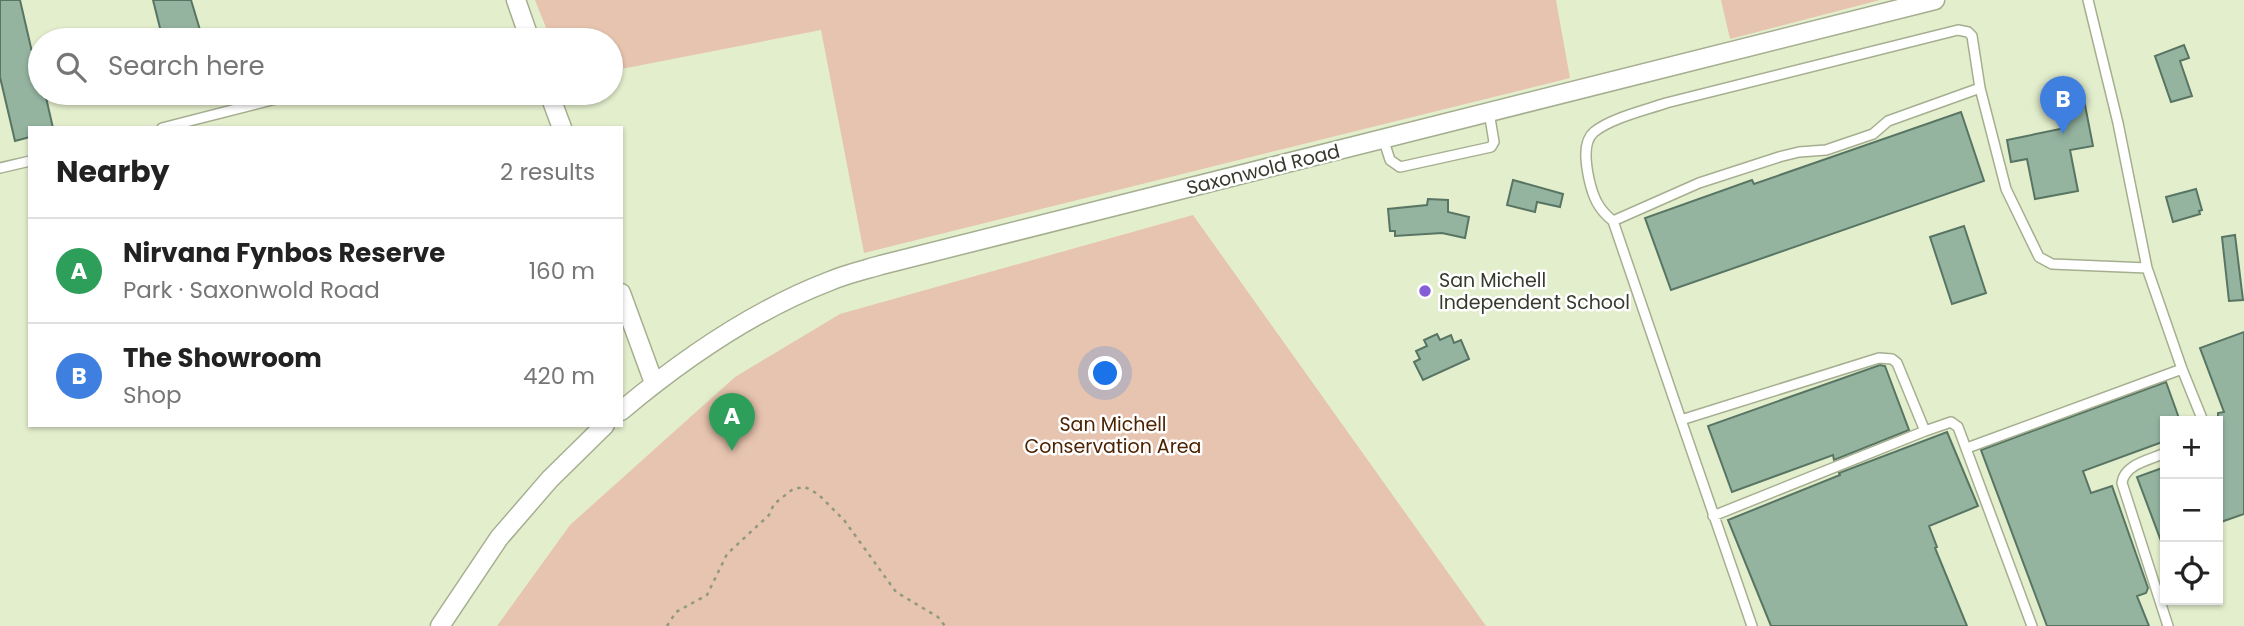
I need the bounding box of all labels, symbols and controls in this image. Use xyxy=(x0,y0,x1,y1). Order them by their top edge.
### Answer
search box xyxy=(28,28,623,105)
icon: search xyxy=(52,48,90,86)
text: Search here xyxy=(108,48,265,84)
pin: B xyxy=(2040,76,2086,134)
street label: Saxonwold Road xyxy=(1184,137,1343,202)
text: Nearby xyxy=(56,150,170,193)
text: 2 results xyxy=(500,156,595,188)
text: Nirvana Fynbos Reserve xyxy=(123,235,445,271)
text: A xyxy=(71,255,87,287)
text: 160 m xyxy=(529,255,595,287)
place label: San Michell Independent School xyxy=(1439,267,1630,316)
text: Park · Saxonwold Road xyxy=(123,274,380,306)
marker: San Michell Independent School xyxy=(1417,283,1433,299)
text: The Showroom xyxy=(123,340,322,376)
your location xyxy=(1088,356,1122,390)
text: B xyxy=(71,360,87,392)
text: 420 m xyxy=(523,360,595,392)
text: Shop xyxy=(123,379,182,411)
pin: A xyxy=(709,393,755,451)
park label: San Michell Conservation Area xyxy=(1025,411,1201,460)
map controls xyxy=(2160,416,2223,605)
button: + xyxy=(2160,416,2223,479)
button: − xyxy=(2160,479,2223,542)
button: locate xyxy=(2160,542,2223,605)

